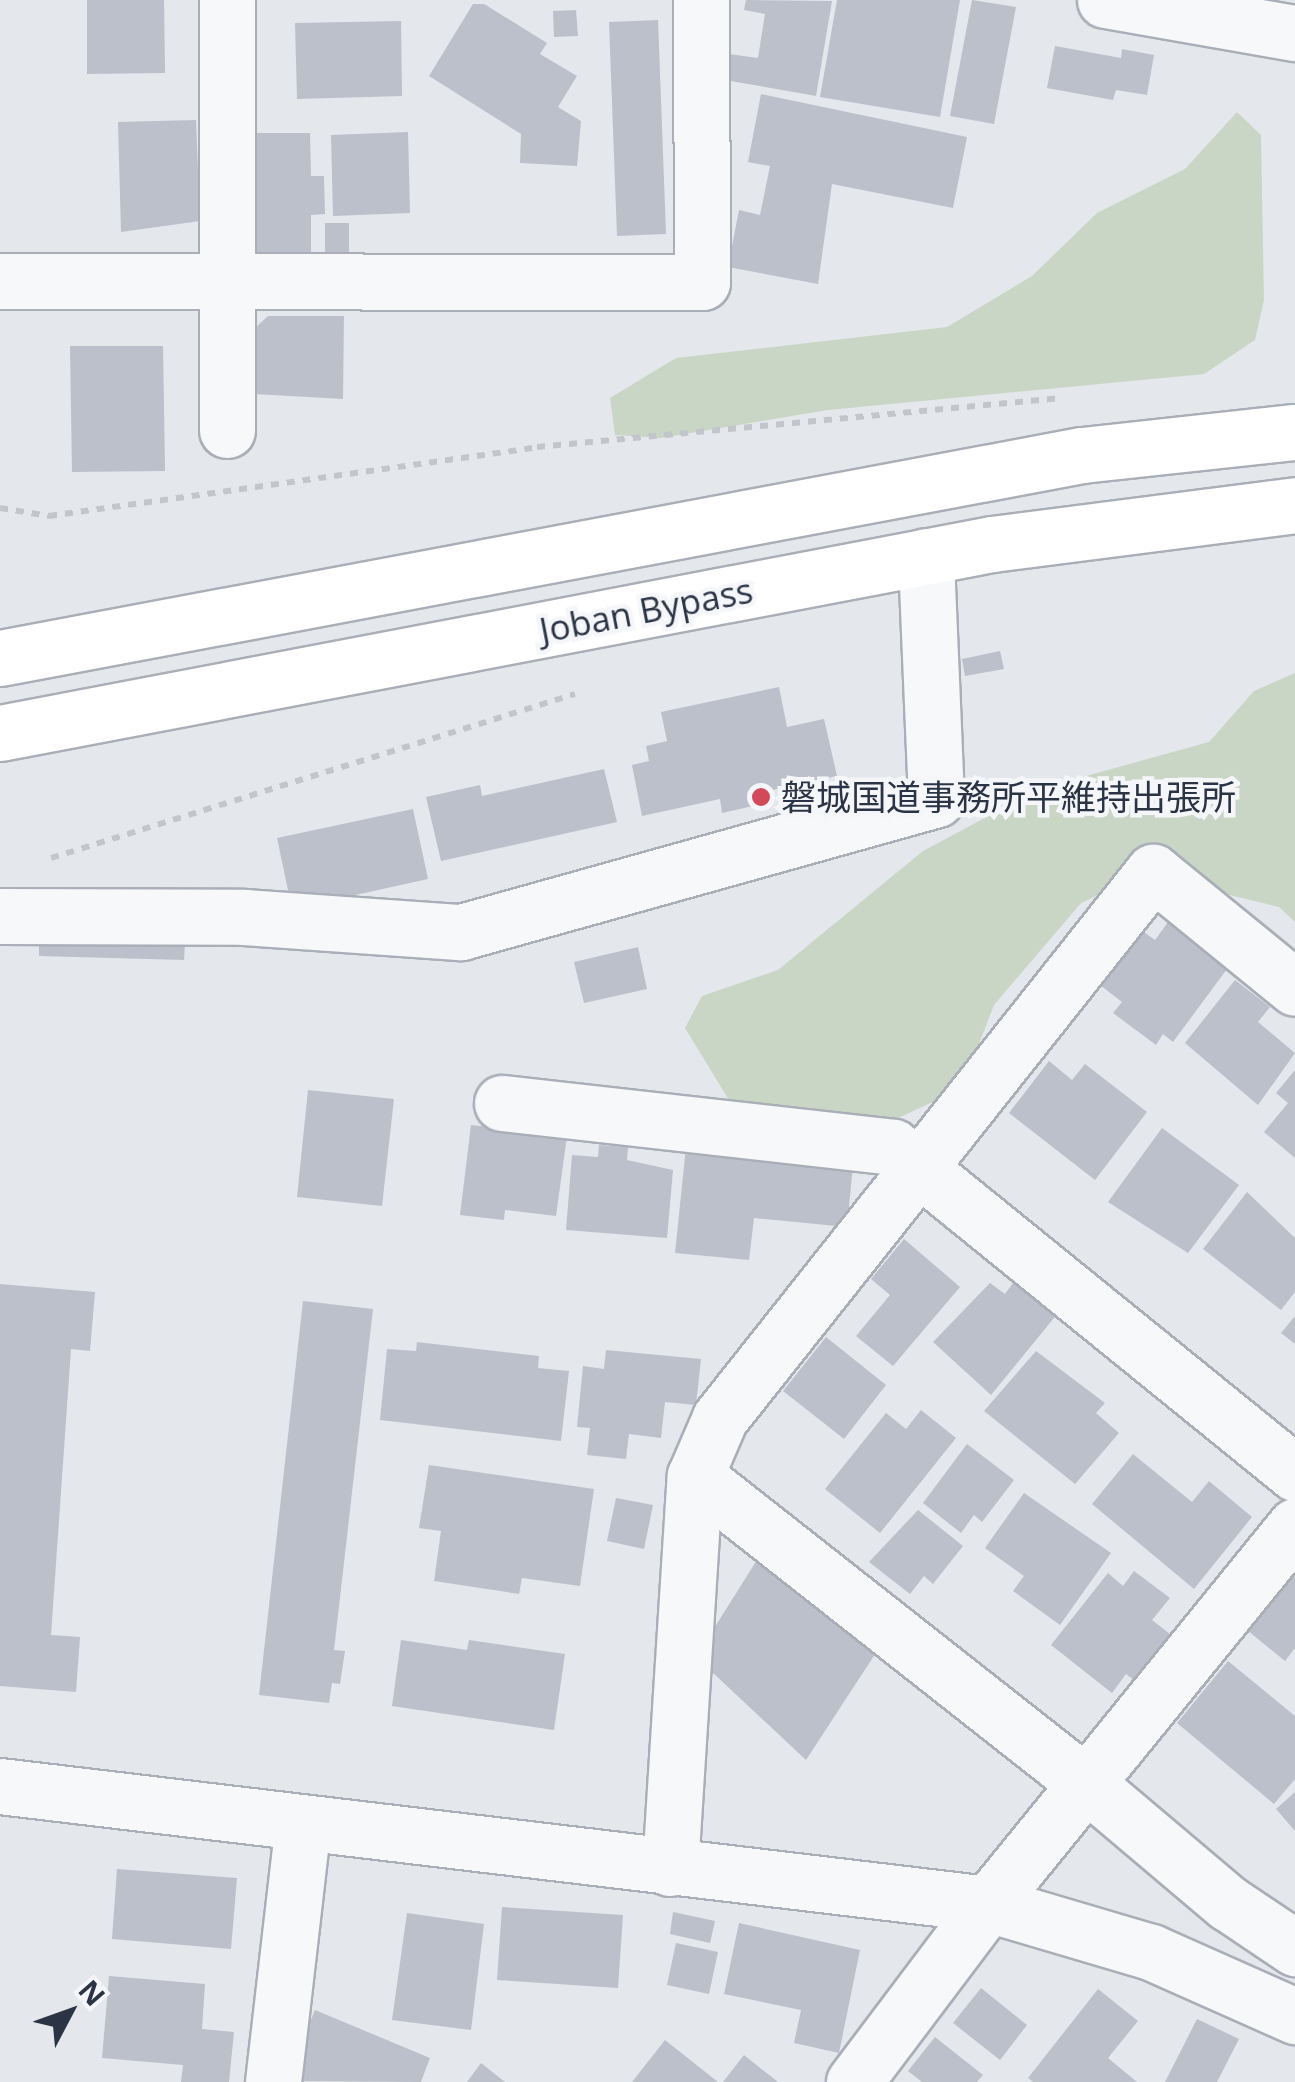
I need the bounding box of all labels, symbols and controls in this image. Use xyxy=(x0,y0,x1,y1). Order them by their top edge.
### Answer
street label: Joban Bypass xyxy=(536,569,756,651)
place label: 磐城国道事務所平維持出張所 xyxy=(781,776,1236,818)
marker: 磐城国道事務所平維持出張所 xyxy=(750,786,772,808)
north arrow xyxy=(20,1962,120,2062)
text: N xyxy=(71,1971,114,2013)

